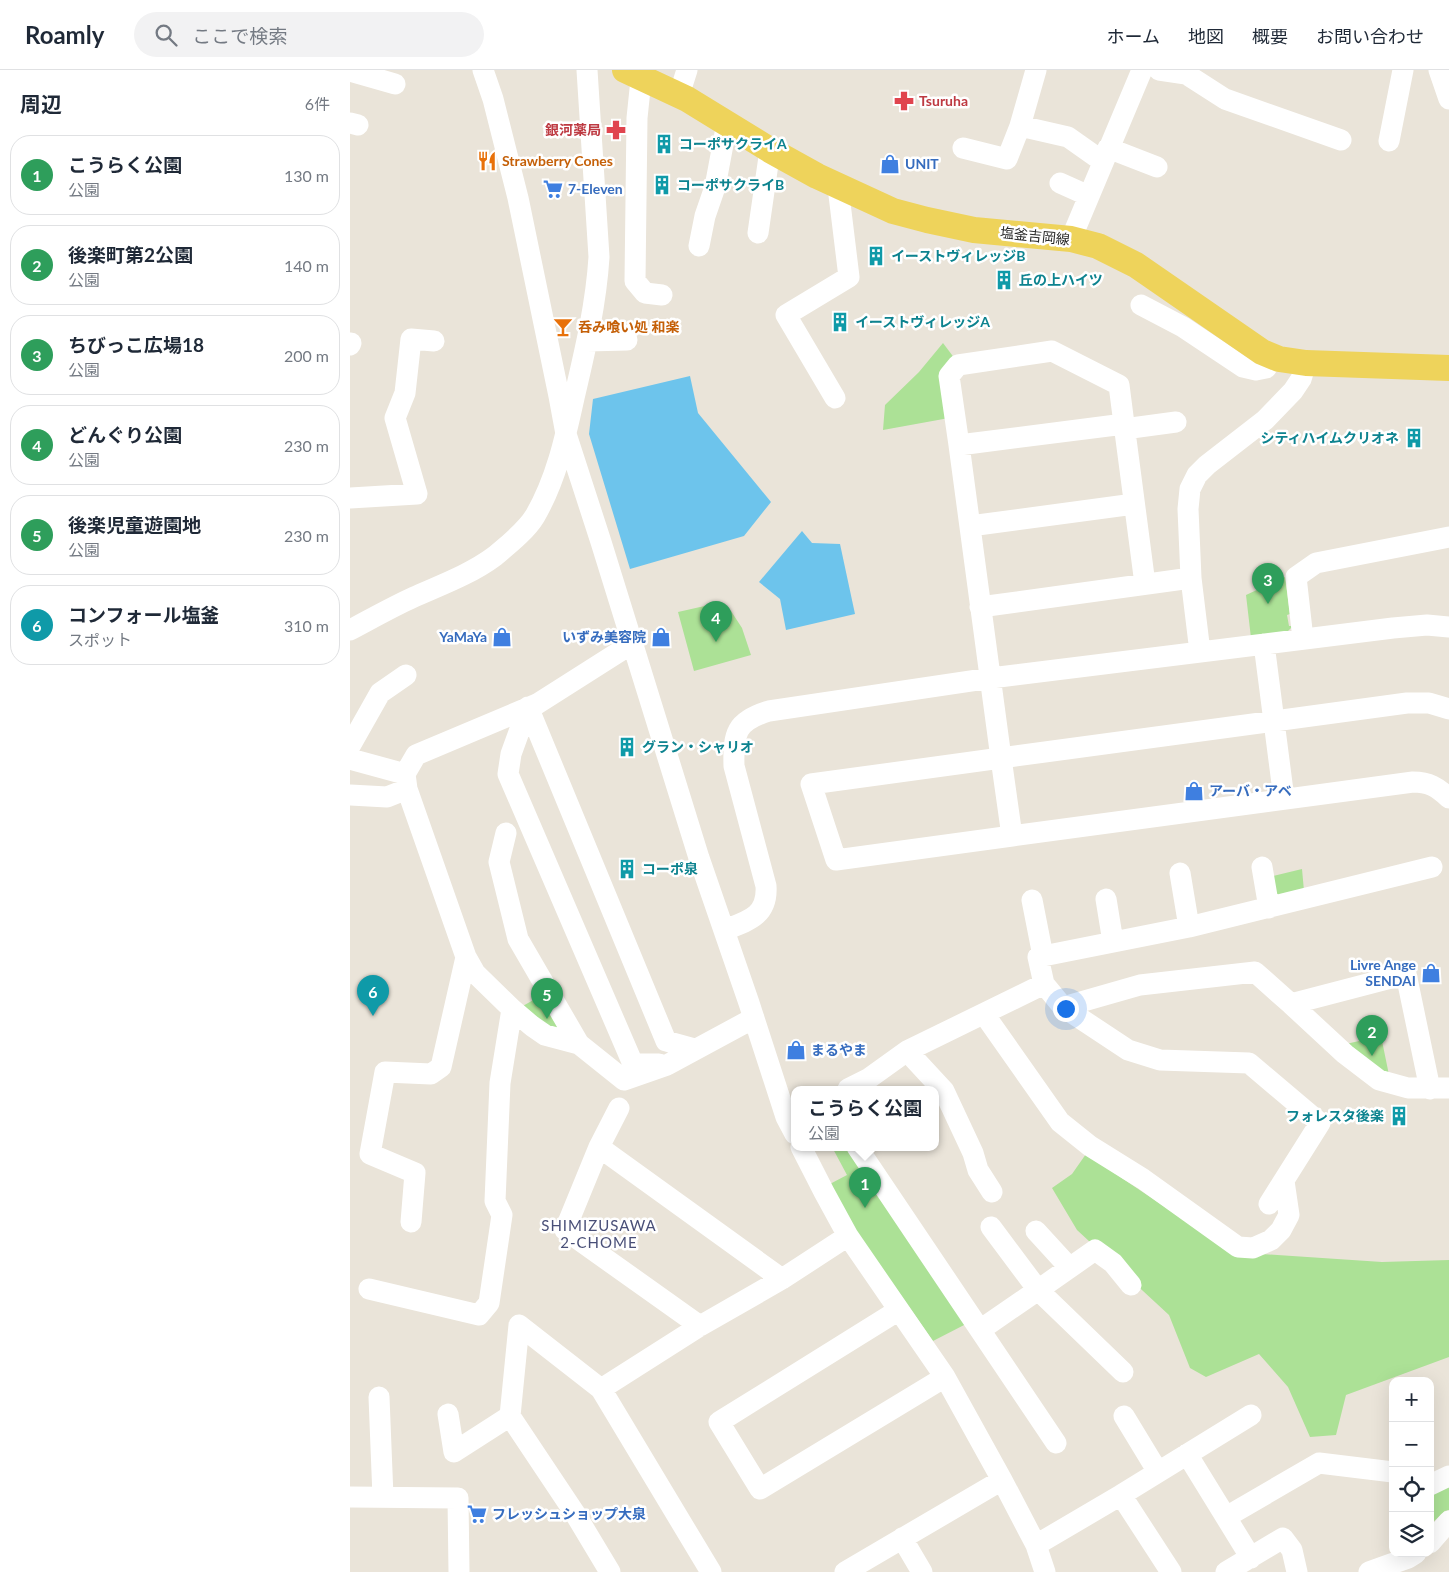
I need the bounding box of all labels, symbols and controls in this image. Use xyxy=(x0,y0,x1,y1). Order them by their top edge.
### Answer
search box xyxy=(134,12,484,57)
text: Roamly xyxy=(25,20,104,49)
icon: search xyxy=(152,21,180,49)
text: ここで検索 xyxy=(192,24,287,47)
text: ホーム xyxy=(1107,25,1160,47)
text: 地図 xyxy=(1188,25,1224,47)
text: 概要 xyxy=(1252,25,1288,47)
text: お問い合わせ xyxy=(1316,25,1424,47)
pharmacy icon: Tsuruha xyxy=(893,90,915,112)
text: 周辺 xyxy=(20,91,62,116)
place label: Tsuruha xyxy=(919,92,968,109)
text: 6件 xyxy=(305,94,330,113)
pharmacy icon: 銀河薬局 xyxy=(605,119,627,141)
place label: 銀河薬局 xyxy=(545,121,601,138)
building icon: コーポサクライA xyxy=(653,133,675,155)
place label: コーポサクライA xyxy=(679,135,787,152)
restaurant icon: Strawberry Cones xyxy=(476,150,498,172)
place label: Strawberry Cones xyxy=(502,152,613,169)
text: こうらく公園 xyxy=(68,153,182,176)
shop icon: UNIT xyxy=(879,153,901,175)
place label: UNIT xyxy=(905,155,939,172)
text: 1 xyxy=(32,166,42,185)
text: 130 m xyxy=(284,166,329,185)
building icon: コーポサクライB xyxy=(651,174,673,196)
place label: コーポサクライB xyxy=(677,176,784,193)
supermarket icon: 7-Eleven xyxy=(542,178,564,200)
text: 公園 xyxy=(68,180,100,199)
place label: 7-Eleven xyxy=(568,180,623,197)
street label: 塩釜吉岡線 xyxy=(999,223,1071,248)
text: 後楽町第2公園 xyxy=(68,243,193,266)
building icon: イーストヴィレッジB xyxy=(865,245,887,267)
place label: イーストヴィレッジB xyxy=(891,247,1026,264)
text: 2 xyxy=(32,256,42,275)
text: 140 m xyxy=(284,256,329,275)
building icon: 丘の上ハイツ xyxy=(993,269,1015,291)
text: 公園 xyxy=(68,270,100,289)
place label: 丘の上ハイツ xyxy=(1019,271,1103,288)
building icon: イーストヴィレッジA xyxy=(829,311,851,333)
place label: イーストヴィレッジA xyxy=(855,313,990,330)
bar icon: 呑み喰い処 和楽 xyxy=(552,316,574,338)
place label: 呑み喰い処 和楽 xyxy=(578,318,679,335)
text: ちびっこ広場18 xyxy=(68,333,204,356)
text: 3 xyxy=(32,346,42,365)
text: 200 m xyxy=(284,346,329,365)
text: 公園 xyxy=(68,360,100,379)
text: どんぐり公園 xyxy=(68,423,182,446)
building icon: シティハイムクリオネ xyxy=(1403,427,1425,449)
place label: シティハイムクリオネ xyxy=(1260,429,1399,446)
text: 4 xyxy=(32,436,42,455)
text: 230 m xyxy=(284,436,329,455)
text: 公園 xyxy=(68,450,100,469)
text: 後楽児童遊園地 xyxy=(68,513,201,536)
text: 5 xyxy=(32,526,42,545)
text: 230 m xyxy=(284,526,329,545)
text: 公園 xyxy=(68,540,100,559)
pin: 3 xyxy=(1252,563,1284,604)
pin: 4 xyxy=(700,601,732,642)
text: コンフォール塩釜 xyxy=(68,603,219,626)
text: 6 xyxy=(32,616,42,635)
text: 310 m xyxy=(284,616,329,635)
shop icon: YaMaYa xyxy=(491,626,513,648)
shop icon: いずみ美容院 xyxy=(650,626,672,648)
place label: YaMaYa xyxy=(438,628,487,645)
place label: いずみ美容院 xyxy=(562,628,646,645)
text: スポット xyxy=(68,630,132,649)
building icon: グラン・シャリオ xyxy=(616,736,638,758)
place label: グラン・シャリオ xyxy=(642,738,754,755)
shop icon: アーバ・アベ xyxy=(1183,780,1205,802)
place label: アーバ・アベ xyxy=(1209,782,1292,799)
building icon: コーポ泉 xyxy=(616,858,638,880)
place label: コーポ泉 xyxy=(642,860,698,877)
place label: Livre Ange SENDAI xyxy=(1350,956,1417,989)
shop icon: Livre Ange SENDAI xyxy=(1420,962,1442,984)
pin: 6 xyxy=(357,975,389,1016)
pin: 5 xyxy=(531,978,563,1019)
your location xyxy=(1053,996,1079,1022)
pin: 2 xyxy=(1356,1015,1388,1056)
shop icon: まるやま xyxy=(785,1039,807,1061)
place label: まるやま xyxy=(811,1041,867,1058)
popup xyxy=(791,1086,939,1151)
text: こうらく公園 xyxy=(808,1096,922,1119)
building icon: フォレスタ後楽 xyxy=(1388,1105,1410,1127)
place label: フォレスタ後楽 xyxy=(1286,1107,1384,1124)
text: 公園 xyxy=(808,1123,840,1142)
pin: 1 xyxy=(849,1167,881,1208)
district label: SHIMIZUSAWA 2-CHOME xyxy=(541,1216,657,1251)
map controls xyxy=(1389,1377,1434,1557)
button: + xyxy=(1389,1377,1434,1422)
button: − xyxy=(1389,1422,1434,1467)
button: locate xyxy=(1389,1467,1434,1512)
supermarket icon: フレッシュショップ大泉 xyxy=(466,1503,488,1525)
place label: フレッシュショップ大泉 xyxy=(492,1505,646,1522)
button: layers xyxy=(1389,1512,1434,1557)

